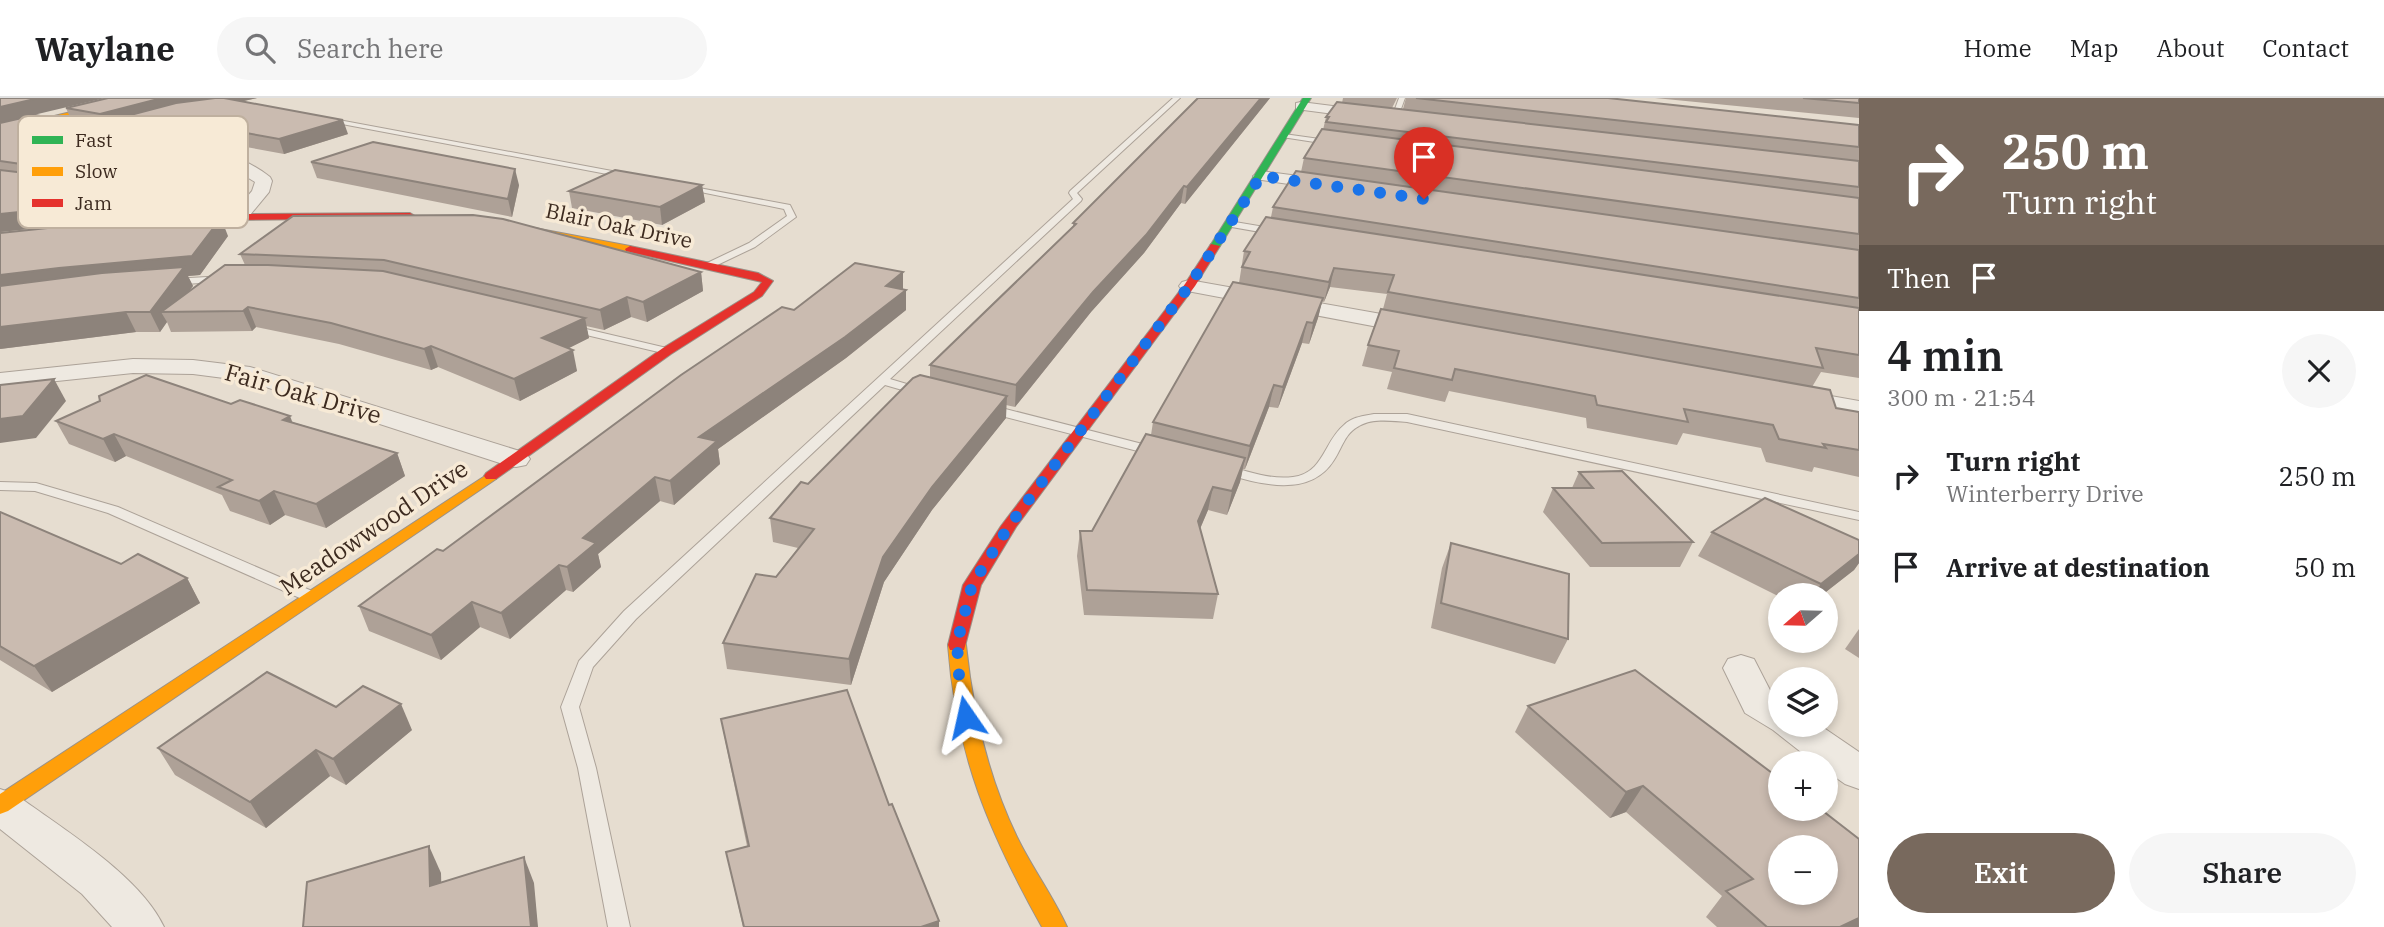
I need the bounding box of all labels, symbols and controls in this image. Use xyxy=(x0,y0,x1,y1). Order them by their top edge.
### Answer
search box xyxy=(217,17,707,80)
text: Waylane xyxy=(35,27,175,70)
icon: search xyxy=(241,29,279,67)
text: Search here xyxy=(297,31,443,65)
text: Home xyxy=(1964,32,2032,64)
text: Map xyxy=(2070,32,2118,64)
text: About xyxy=(2156,32,2224,64)
text: Contact xyxy=(2262,32,2349,64)
legend xyxy=(18,116,248,228)
text: 250 m xyxy=(2002,119,2149,182)
icon: right xyxy=(1887,126,1978,217)
pin xyxy=(1394,127,1454,199)
text: Fast xyxy=(75,128,113,152)
icon: arrive xyxy=(1405,138,1443,176)
text: Slow xyxy=(75,159,117,183)
text: Turn right xyxy=(2002,181,2157,223)
text: Jam xyxy=(75,191,112,215)
street label: Blair Oak Drive xyxy=(543,196,695,254)
icon: arrive xyxy=(1965,259,2003,297)
text: Then xyxy=(1887,261,1951,295)
text: 4 min xyxy=(1887,328,2004,383)
button: close xyxy=(2282,334,2356,408)
street label: Fair Oak Drive xyxy=(221,355,385,431)
text: 300 m · 21:54 xyxy=(1887,382,2036,412)
text: Turn right xyxy=(1946,444,2080,478)
street label: Meadowwood Drive xyxy=(273,452,474,602)
icon: right xyxy=(1887,457,1925,495)
text: 250 m xyxy=(2278,459,2356,493)
text: Winterberry Drive xyxy=(1946,478,2144,508)
icon: arrive xyxy=(1887,548,1925,586)
text: Arrive at destination xyxy=(1946,550,2210,584)
text: 50 m xyxy=(2294,550,2356,584)
north arrow xyxy=(1768,583,1838,653)
map controls xyxy=(1768,583,1838,905)
button: layers xyxy=(1768,667,1838,737)
position arrow xyxy=(929,680,1003,754)
button: + xyxy=(1768,751,1838,821)
button: Exit xyxy=(1887,833,2115,913)
button: Share xyxy=(2129,833,2356,913)
button: − xyxy=(1768,835,1838,905)

